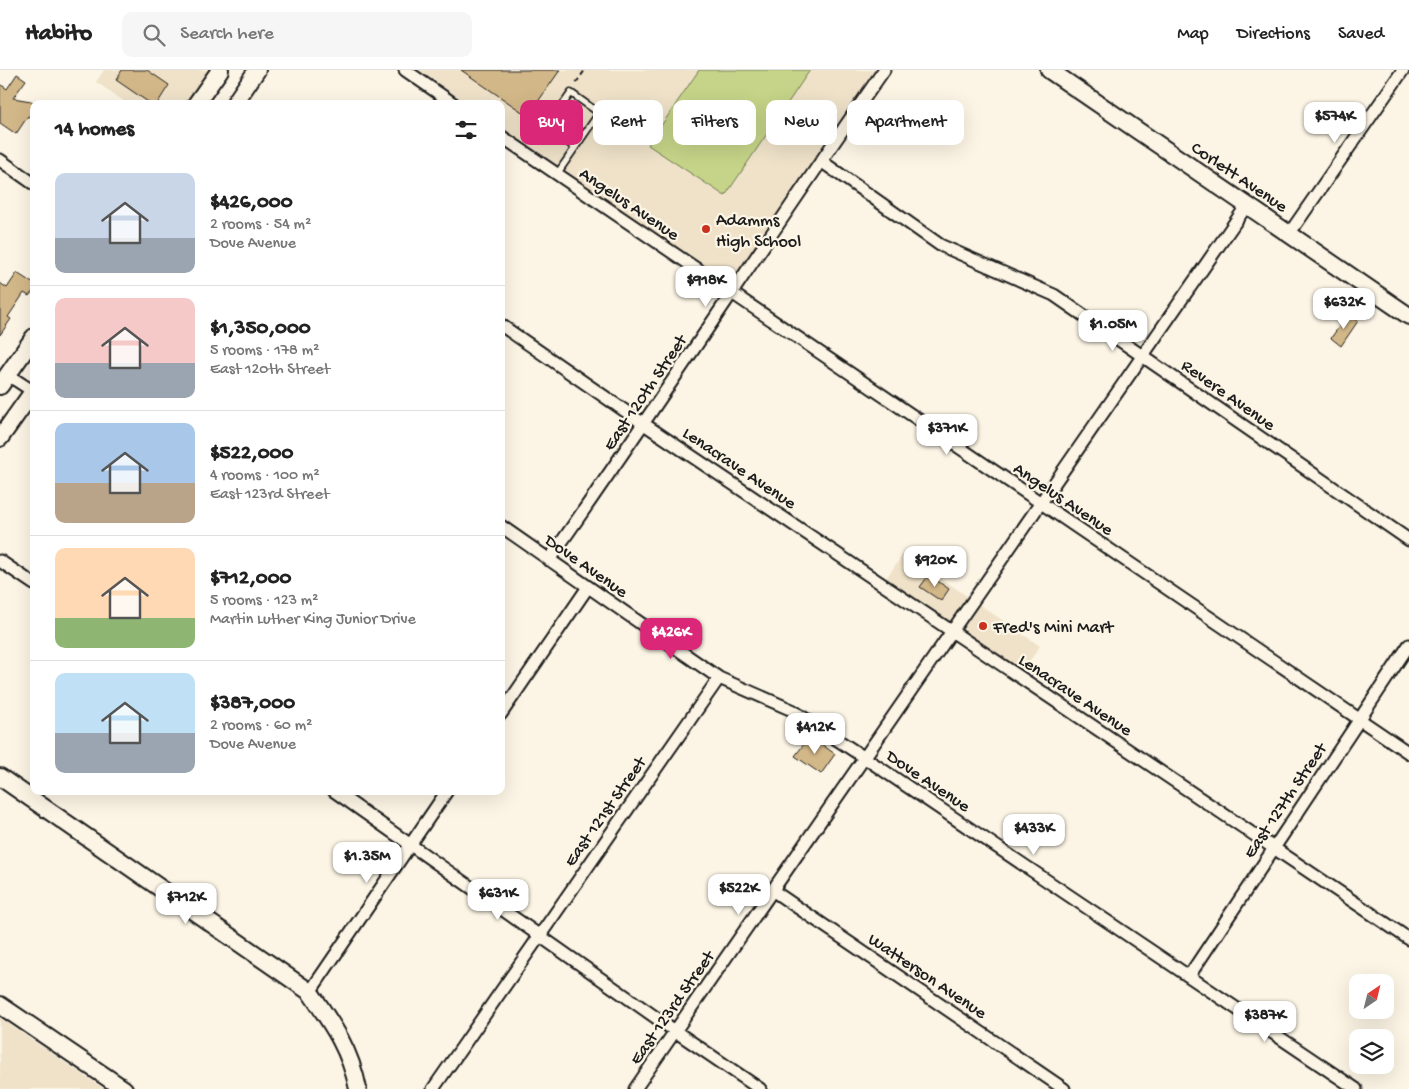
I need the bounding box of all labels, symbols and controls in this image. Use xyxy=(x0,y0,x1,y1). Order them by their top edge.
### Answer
search box xyxy=(122,12,472,57)
text: Habito xyxy=(25,20,92,49)
icon: search xyxy=(140,21,168,49)
text: Search here xyxy=(180,23,274,46)
text: Map xyxy=(1177,24,1209,45)
text: Directions xyxy=(1237,24,1310,45)
text: Saved xyxy=(1338,24,1384,45)
chip: Buy xyxy=(520,100,583,145)
chip: Rent xyxy=(593,100,663,145)
chip: Filters xyxy=(673,100,756,145)
chip: New xyxy=(766,100,837,145)
chip: Apartment xyxy=(847,100,964,145)
pin: $574K xyxy=(1300,102,1370,144)
text: $574K xyxy=(1315,108,1355,127)
icon: filters xyxy=(452,116,480,144)
text: 14 homes xyxy=(55,118,134,143)
street label: Corlett Avenue xyxy=(1186,138,1291,218)
street label: Angelus Avenue xyxy=(575,164,683,247)
text: $426,000 xyxy=(210,191,293,216)
icon: home xyxy=(95,193,155,253)
place label: Adamms High School xyxy=(716,211,801,253)
text: 2 rooms · 54 m² xyxy=(210,216,311,235)
marker: Adamms High School xyxy=(700,223,712,235)
text: Dove Avenue xyxy=(210,235,296,254)
pin: $918K xyxy=(671,266,741,308)
text: $918K xyxy=(686,272,726,291)
pin: $632K xyxy=(1309,288,1379,330)
text: $632K xyxy=(1324,294,1364,313)
pin: $1.05M xyxy=(1072,310,1154,352)
text: $1.05M xyxy=(1089,316,1137,335)
text: $1,350,000 xyxy=(210,317,311,342)
icon: home xyxy=(95,318,155,378)
street label: East 120th Street xyxy=(600,330,693,455)
text: 5 rooms · 178 m² xyxy=(210,342,319,361)
street label: Revere Avenue xyxy=(1176,356,1279,437)
text: East 120th Street xyxy=(210,361,330,380)
pin: $371K xyxy=(912,414,982,456)
text: $371K xyxy=(927,420,967,439)
street label: Lenacrave Avenue xyxy=(678,423,800,515)
text: $522,000 xyxy=(210,442,293,467)
icon: home xyxy=(95,443,155,503)
street label: Angelus Avenue xyxy=(1009,459,1117,542)
text: 4 rooms · 100 m² xyxy=(210,467,320,486)
text: East 123rd Street xyxy=(210,486,329,505)
street label: Dove Avenue xyxy=(539,530,632,604)
pin: $920K xyxy=(900,546,970,588)
text: $920K xyxy=(915,552,955,571)
text: $712,000 xyxy=(210,567,292,592)
icon: home xyxy=(95,568,155,628)
text: 5 rooms · 123 m² xyxy=(210,592,318,611)
text: Martin Luther King Junior Drive xyxy=(210,611,416,630)
pin: $426K xyxy=(636,618,706,660)
place label: Fred's Mini Mart xyxy=(992,618,1115,639)
marker: Fred's Mini Mart xyxy=(977,620,989,632)
text: $426K xyxy=(651,624,691,643)
street label: Lenacrave Avenue xyxy=(1014,650,1136,742)
text: $387,000 xyxy=(210,692,295,717)
icon: home xyxy=(95,693,155,753)
pin: $412K xyxy=(780,712,850,755)
text: 2 rooms · 60 m² xyxy=(210,717,312,736)
text: $412K xyxy=(796,719,834,738)
text: Dove Avenue xyxy=(210,736,296,755)
street label: East 127th Street xyxy=(1240,739,1333,863)
street label: Dove Avenue xyxy=(881,746,974,818)
street label: East 121st Street xyxy=(560,752,653,871)
pin: $433K xyxy=(999,814,1069,856)
text: $433K xyxy=(1014,820,1054,839)
pin: $1.35M xyxy=(326,842,408,884)
text: $1.35M xyxy=(344,848,390,867)
pin: $522K xyxy=(704,874,774,916)
pin: $631K xyxy=(463,878,533,921)
text: $522K xyxy=(719,880,759,899)
pin: $712K xyxy=(151,882,221,925)
text: $631K xyxy=(479,885,517,904)
text: $712K xyxy=(167,889,205,908)
street label: Watterson Avenue xyxy=(863,930,990,1025)
street label: East 123rd Street xyxy=(626,946,721,1069)
north arrow xyxy=(1349,974,1394,1019)
map controls xyxy=(1349,974,1394,1074)
pin: $387K xyxy=(1230,1000,1300,1043)
text: $387K xyxy=(1244,1007,1286,1026)
button: layers xyxy=(1349,1029,1394,1074)

